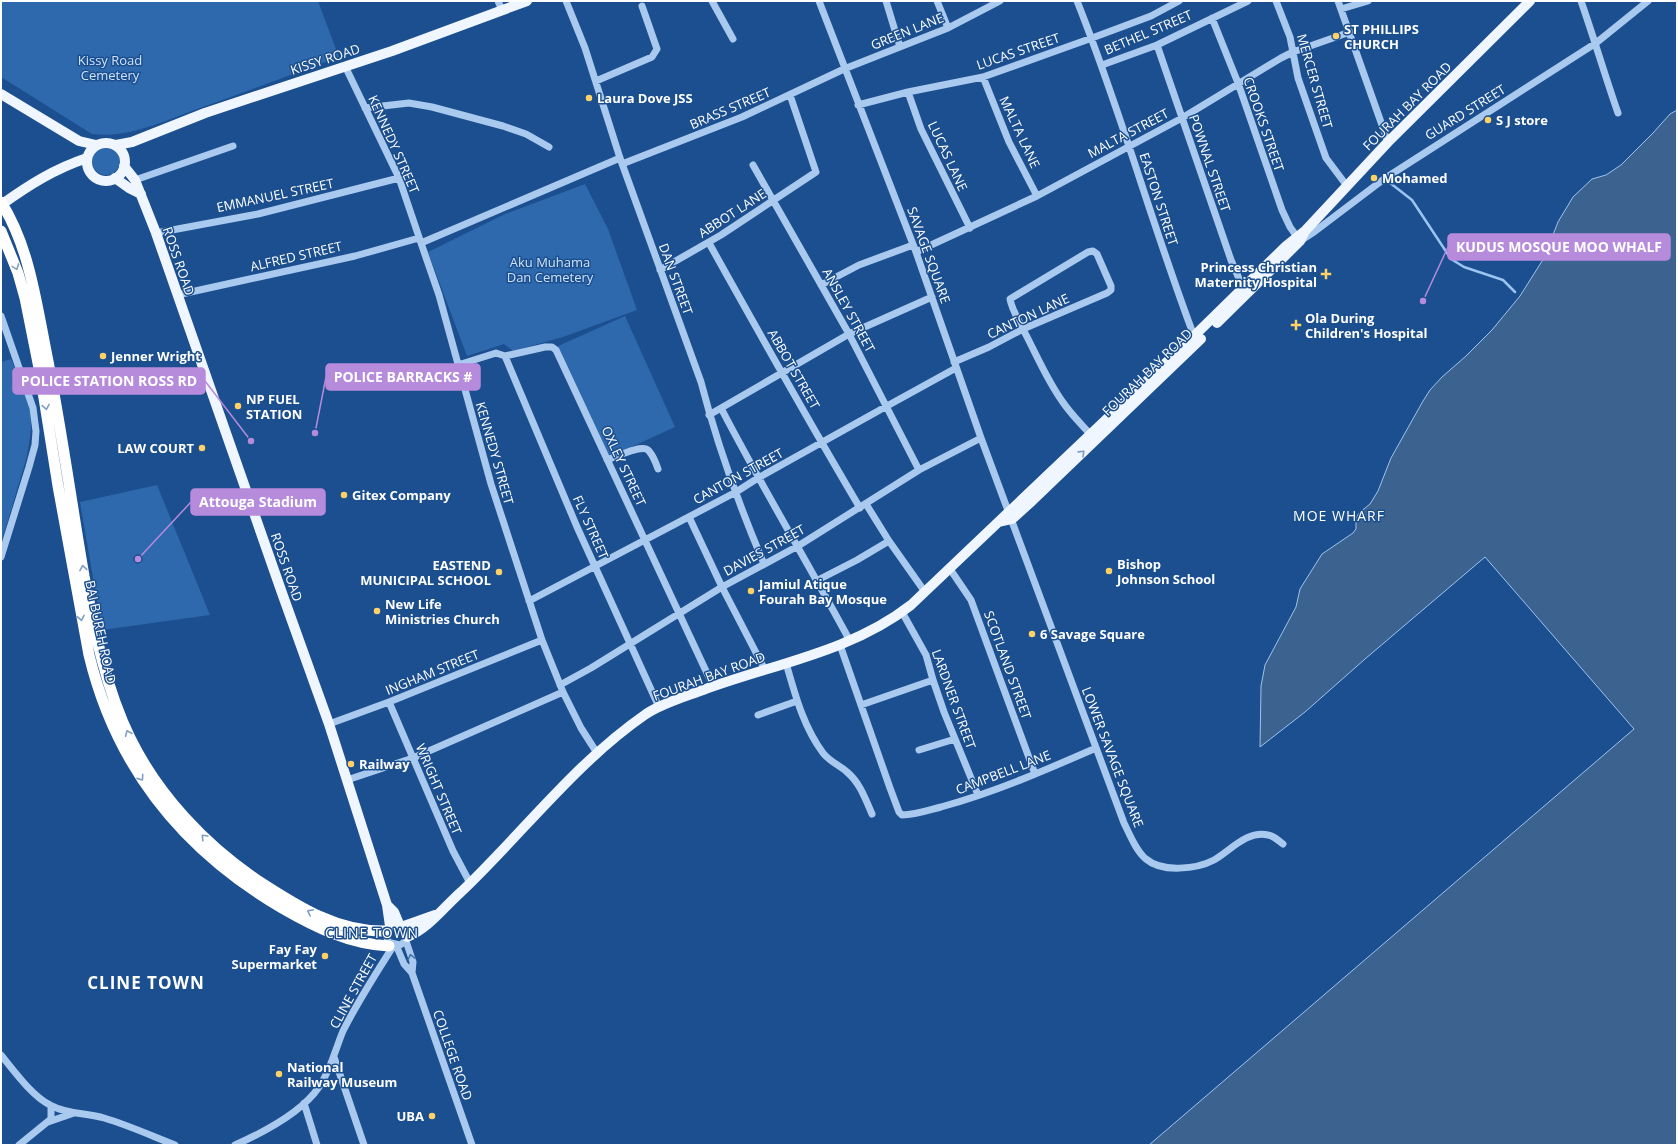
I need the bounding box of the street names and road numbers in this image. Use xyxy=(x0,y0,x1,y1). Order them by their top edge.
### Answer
street label: BETHEL STREET xyxy=(1101,5,1195,59)
street label: GREEN LANE xyxy=(868,8,946,54)
street label: LUCAS STREET xyxy=(974,28,1063,74)
street label: MERCER STREET xyxy=(1293,32,1337,131)
street label: KISSY ROAD xyxy=(288,39,362,79)
street label: FOURAH BAY ROAD xyxy=(1359,58,1455,154)
street label: CROOKS STREET xyxy=(1239,74,1289,174)
street label: GUARD STREET xyxy=(1421,80,1509,144)
street label: BRASS STREET xyxy=(687,83,774,133)
street label: KENNEDY STREET xyxy=(364,92,424,197)
street label: MALTA LANE xyxy=(995,93,1045,171)
street label: MALTA STREET xyxy=(1084,104,1172,162)
street label: POWNAL STREET xyxy=(1185,112,1235,215)
street label: LUCAS LANE xyxy=(924,118,972,194)
street label: EASTON STREET xyxy=(1135,150,1183,249)
street label: EMMANUEL STREET xyxy=(215,174,336,216)
street label: ABBOT LANE xyxy=(695,184,769,242)
street label: SAVAGE SQUARE xyxy=(903,204,955,306)
street label: ROSS ROAD xyxy=(159,224,199,298)
street label: ALFRED STREET xyxy=(248,237,344,275)
street label: DAN STREET xyxy=(655,241,698,318)
street label: ANSLEY STREET xyxy=(818,265,880,356)
street label: CANTON LANE xyxy=(984,289,1072,343)
street label: FOURAH BAY ROAD xyxy=(1098,324,1196,420)
street label: ABBOT STREET xyxy=(764,326,825,413)
street label: KENNEDY STREET xyxy=(472,400,518,507)
street label: OXLEY STREET xyxy=(598,423,651,510)
street label: CANTON STREET xyxy=(690,443,787,508)
street label: FLY STREET xyxy=(569,492,613,563)
street label: DAVIES STREET xyxy=(720,520,809,580)
street label: ROSS ROAD xyxy=(267,530,307,604)
street label: BAI BUREH ROAD xyxy=(81,579,121,685)
street label: SCOTLAND STREET xyxy=(980,608,1036,722)
street label: INGHAM STREET xyxy=(382,645,482,699)
street label: FOURAH BAY ROAD xyxy=(650,647,768,705)
street label: LARDNER STREET xyxy=(928,647,981,752)
street label: LOWER SAVAGE SQUARE xyxy=(1078,684,1148,830)
street label: WRIGHT STREET xyxy=(412,741,467,838)
street label: CAMPBELL LANE xyxy=(953,746,1053,798)
street label: CLINE STREET xyxy=(325,950,381,1032)
street label: COLLEGE ROAD xyxy=(429,1007,477,1103)

